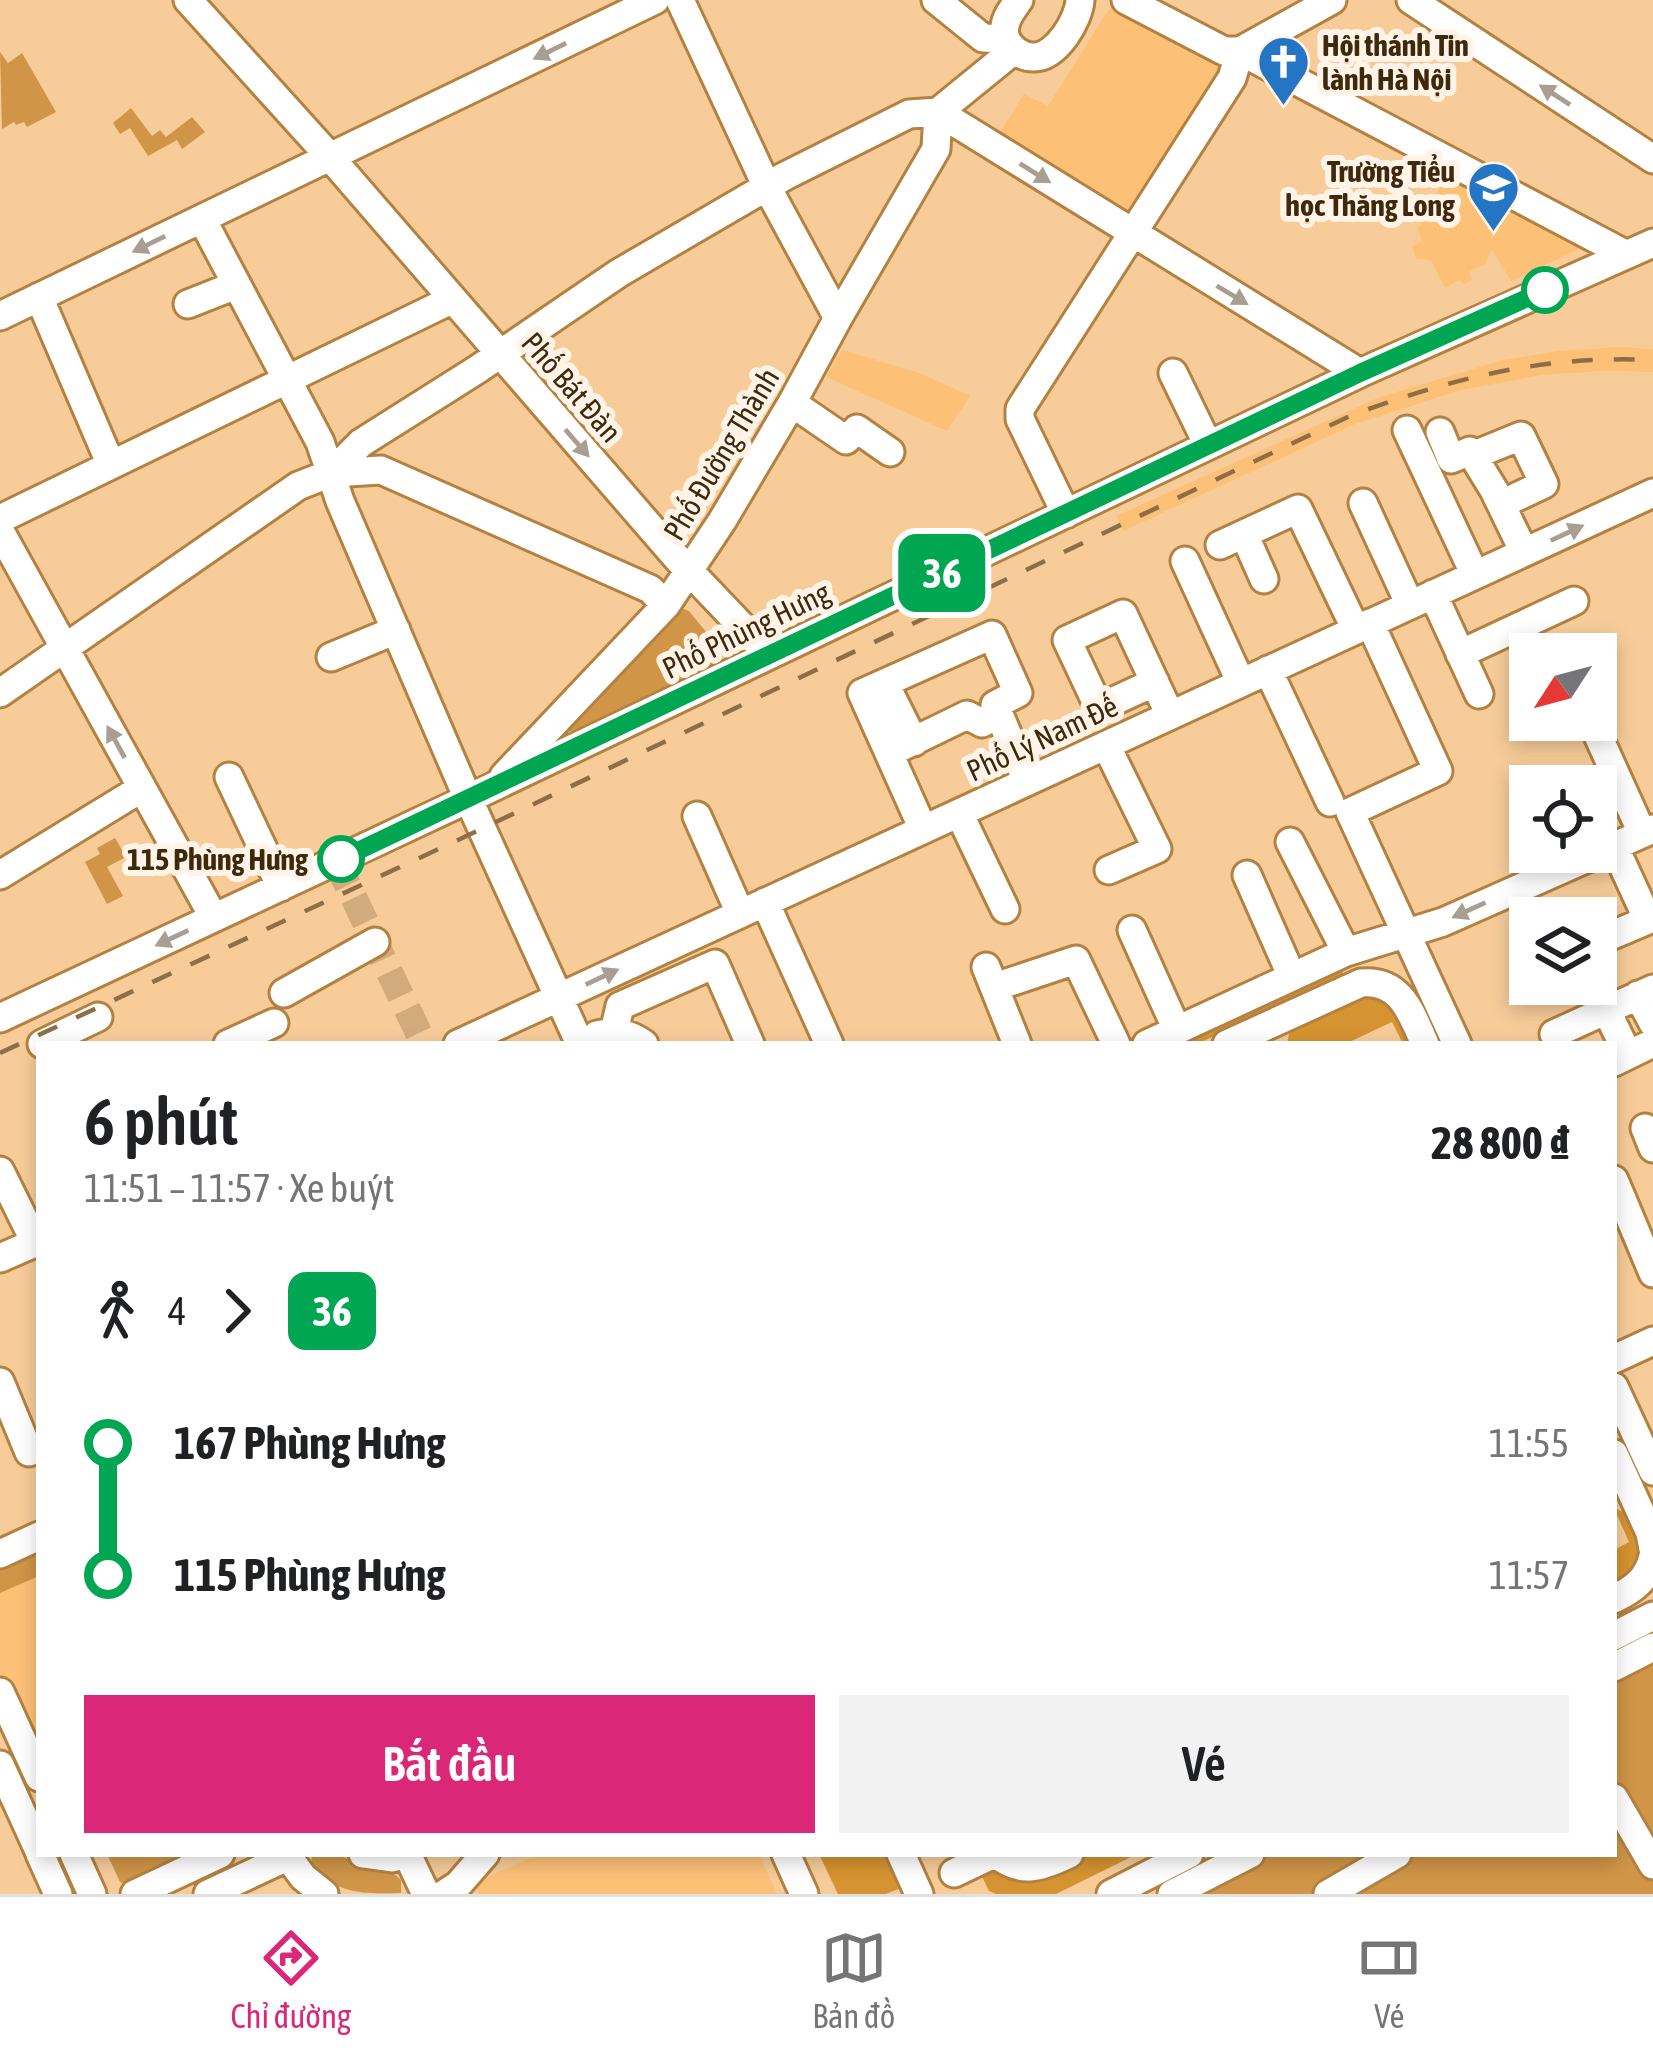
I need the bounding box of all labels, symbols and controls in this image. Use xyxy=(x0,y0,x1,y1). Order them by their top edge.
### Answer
place label: Hội thánh Tin lành Hà Nội xyxy=(1322,28,1469,96)
church icon: Hội thánh Tin lành Hà Nội xyxy=(1255,34,1311,108)
one-way arrow xyxy=(532,41,567,61)
one-way arrow xyxy=(1539,84,1572,106)
place label: Trường Tiểu học Thăng Long xyxy=(1285,154,1455,222)
school or university icon: Trường Tiểu học Thăng Long xyxy=(1466,160,1522,234)
one-way arrow xyxy=(1018,161,1051,183)
one-way arrow xyxy=(131,234,166,254)
unlabelled marker xyxy=(1523,268,1567,312)
one-way arrow xyxy=(1215,284,1249,305)
street label: Phố Bát Đàn xyxy=(515,325,629,449)
street label: Phố Đường Thành xyxy=(656,362,786,546)
one-way arrow xyxy=(563,428,590,457)
one-way arrow xyxy=(1550,522,1585,542)
line badge: 36 xyxy=(888,534,996,612)
text: 36 xyxy=(922,549,962,597)
street label: Phố Phùng Hưng xyxy=(657,575,835,685)
north arrow xyxy=(1509,633,1617,741)
map controls xyxy=(1509,633,1617,1005)
street label: Phố Lý Nam Đế xyxy=(961,688,1123,788)
one-way arrow xyxy=(106,725,127,760)
button: locate xyxy=(1509,765,1617,873)
marker: 115 Phùng Hưng xyxy=(319,837,363,881)
place label: 115 Phùng Hưng xyxy=(127,842,308,876)
button: layers xyxy=(1509,897,1617,1005)
one-way arrow xyxy=(1452,901,1487,921)
one-way arrow xyxy=(154,928,189,948)
one-way arrow xyxy=(585,967,620,987)
text: 6 phút xyxy=(84,1083,238,1159)
text: 28 800 ₫ xyxy=(1431,1117,1569,1169)
text: 11:51 – 11:57 · Xe buýt xyxy=(84,1166,394,1210)
icon: walk xyxy=(84,1278,150,1344)
icon: forward xyxy=(204,1278,270,1344)
text: 36 xyxy=(312,1287,352,1335)
text: 4 xyxy=(168,1289,186,1333)
text: 167 Phùng Hưng xyxy=(174,1417,446,1469)
text: 11:55 xyxy=(1489,1421,1569,1465)
text: 115 Phùng Hưng xyxy=(174,1549,446,1601)
text: 11:57 xyxy=(1489,1553,1569,1597)
button: Bắt đầu xyxy=(84,1695,815,1833)
button: Vé xyxy=(839,1695,1569,1833)
tab: Chỉ đường xyxy=(231,1925,351,2035)
tab: Bản đồ xyxy=(812,1925,895,2035)
tab: Vé xyxy=(1356,1925,1422,2035)

